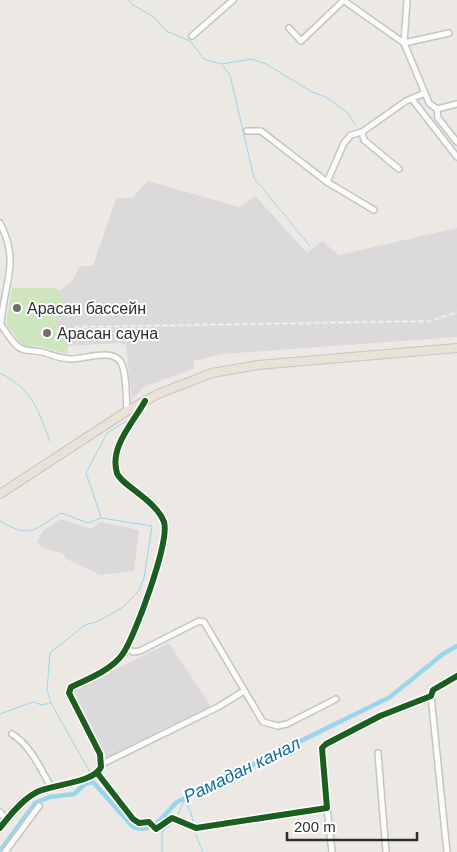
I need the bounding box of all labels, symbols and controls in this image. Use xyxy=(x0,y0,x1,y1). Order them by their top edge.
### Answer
place label: Арасан бассейн xyxy=(27,300,146,317)
marker: Арасан бассейн xyxy=(11,302,23,314)
place label: Арасан сауна xyxy=(57,325,158,342)
marker: Арасан сауна xyxy=(41,327,53,339)
water label: Рамадан канал xyxy=(180,733,304,807)
scale bar xyxy=(287,810,417,842)
text: 200 m xyxy=(294,818,336,835)

